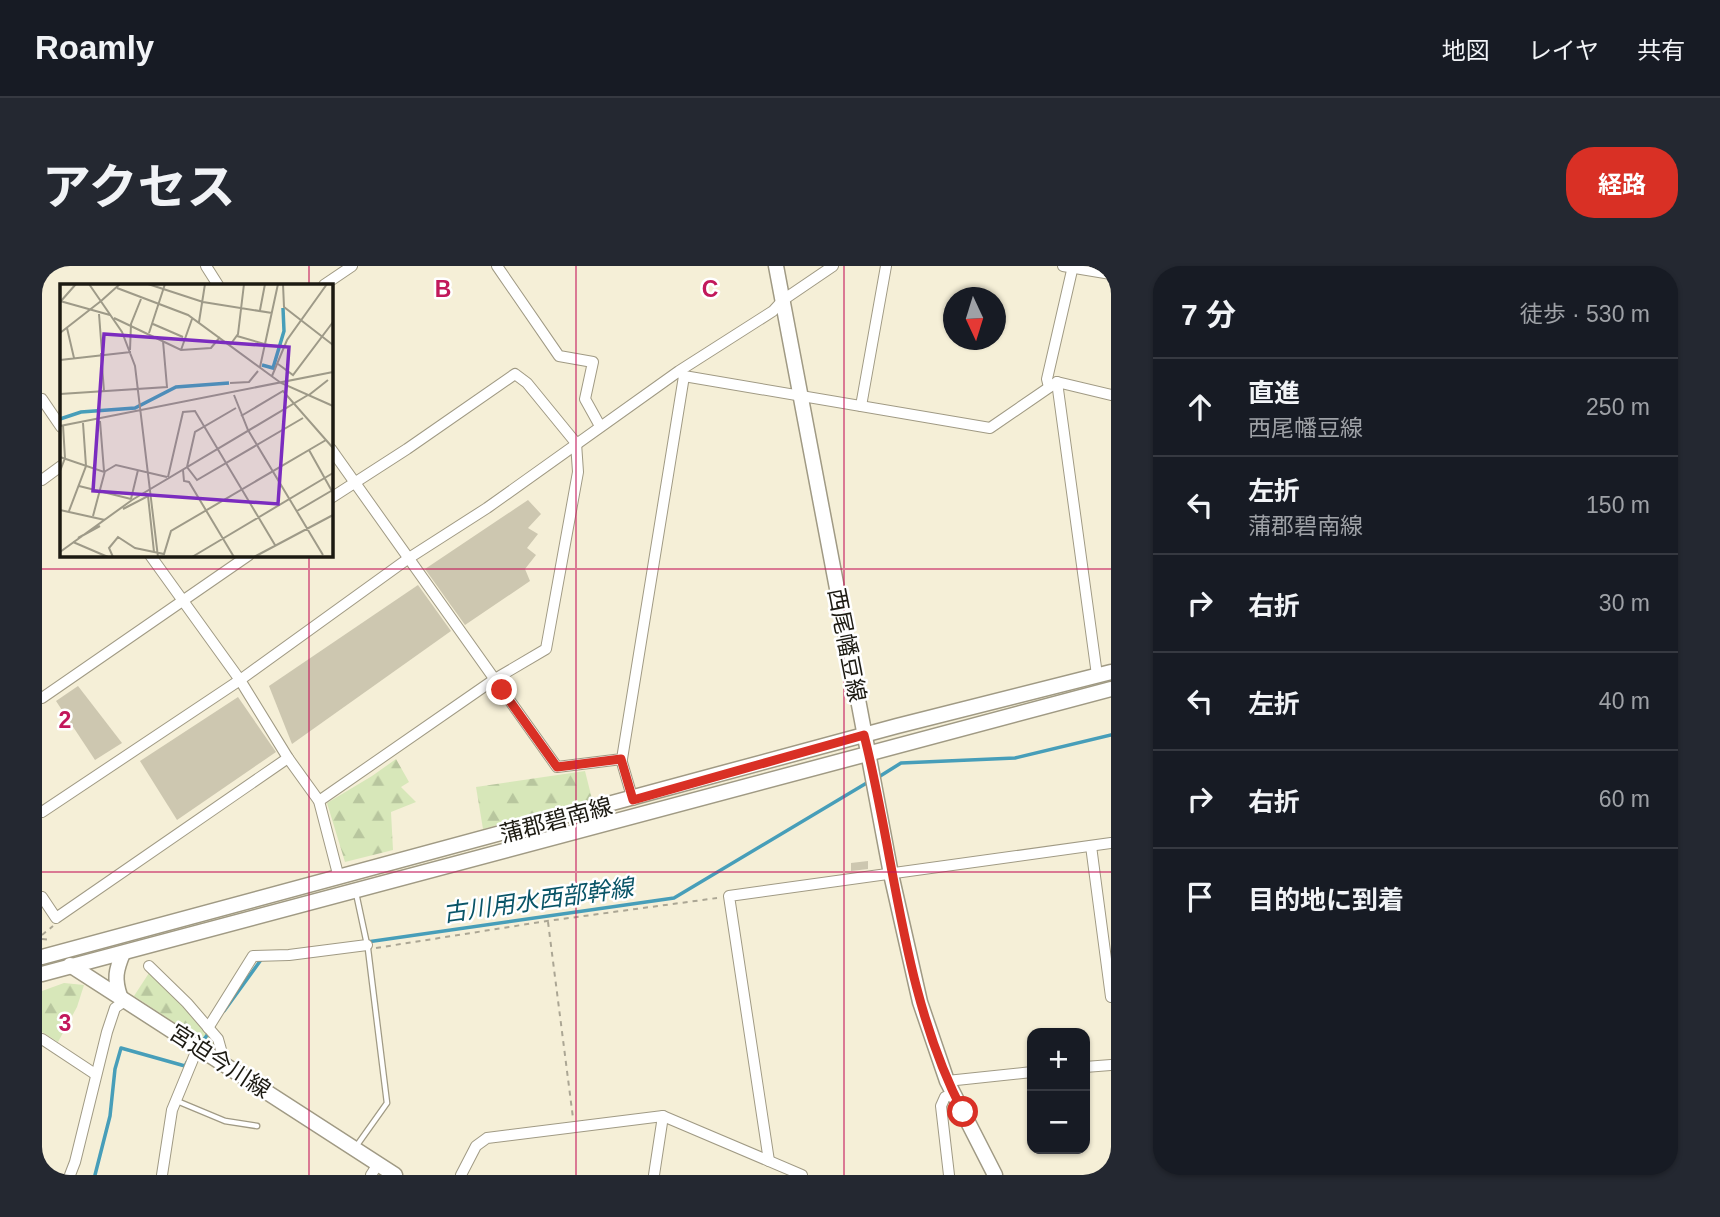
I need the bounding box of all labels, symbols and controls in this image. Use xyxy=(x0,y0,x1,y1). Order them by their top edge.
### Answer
text: Roamly xyxy=(35,29,154,66)
text: 地図 xyxy=(1442,37,1490,64)
text: レイヤ xyxy=(1528,37,1599,64)
text: 共有 xyxy=(1637,37,1685,64)
button: 経路 xyxy=(1566,147,1678,218)
text: アクセス xyxy=(42,160,236,214)
text: B xyxy=(435,276,451,302)
text: C xyxy=(702,276,718,302)
inset map xyxy=(60,284,332,556)
north arrow xyxy=(943,287,1006,350)
text: 7 分 xyxy=(1181,298,1236,331)
text: 徒歩 · 530 m xyxy=(1520,301,1650,327)
text: 直進 xyxy=(1248,378,1300,408)
icon: ahead xyxy=(1181,388,1219,426)
text: 250 m xyxy=(1586,394,1650,420)
text: 西尾幡豆線 xyxy=(1248,415,1363,441)
text: 左折 xyxy=(1248,476,1300,506)
icon: left xyxy=(1181,486,1219,524)
text: 150 m xyxy=(1586,492,1650,518)
text: 蒲郡碧南線 xyxy=(1248,513,1363,539)
icon: right xyxy=(1181,584,1219,622)
street label: 西尾幡豆線 xyxy=(823,586,871,704)
text: 30 m xyxy=(1599,590,1650,616)
text: 右折 xyxy=(1248,591,1300,621)
route end xyxy=(486,674,517,705)
icon: left xyxy=(1181,682,1219,720)
text: 40 m xyxy=(1599,688,1650,714)
text: 左折 xyxy=(1248,689,1300,719)
text: 2 xyxy=(59,707,71,733)
icon: right xyxy=(1181,780,1219,818)
text: 60 m xyxy=(1599,786,1650,812)
text: 右折 xyxy=(1248,787,1300,817)
street label: 蒲郡碧南線 xyxy=(497,793,615,847)
water label: 古川用水西部幹線 xyxy=(441,873,638,927)
icon: arrive xyxy=(1181,878,1219,916)
text: 目的地に到着 xyxy=(1248,885,1404,915)
text: 3 xyxy=(59,1010,71,1036)
street label: 宮迫今川線 xyxy=(165,1019,275,1103)
map controls xyxy=(1027,1028,1090,1154)
button: + xyxy=(1027,1028,1090,1091)
button: − xyxy=(1027,1091,1090,1154)
route start xyxy=(947,1096,978,1127)

